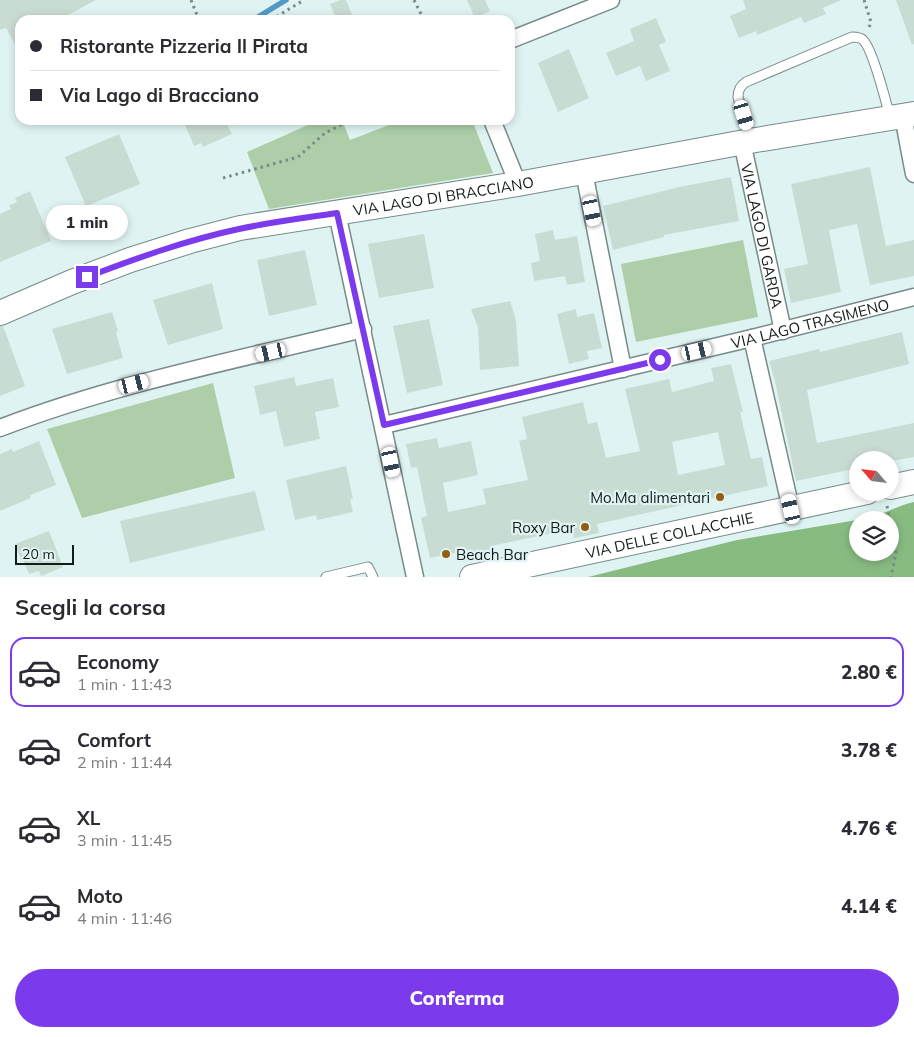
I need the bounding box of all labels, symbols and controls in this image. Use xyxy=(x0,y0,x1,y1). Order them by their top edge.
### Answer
text: Ristorante Pizzeria Il Pirata xyxy=(60,34,308,58)
text: Via Lago di Bracciano xyxy=(60,83,259,107)
car xyxy=(732,98,755,132)
street label: VIA LAGO DI GARDA xyxy=(737,161,787,310)
street label: VIA LAGO DI BRACCIANO xyxy=(352,172,535,219)
car xyxy=(581,195,602,227)
callout: 1 min xyxy=(46,204,128,240)
text: 1 min xyxy=(66,212,108,232)
route end xyxy=(76,266,98,288)
street label: VIA LAGO TRASIMENO xyxy=(729,294,891,352)
car xyxy=(680,340,713,362)
car xyxy=(254,341,287,363)
route start xyxy=(649,349,671,371)
car xyxy=(117,373,150,395)
car xyxy=(380,446,401,478)
north arrow xyxy=(849,451,899,501)
map controls xyxy=(849,451,899,561)
place label: Mo.Ma alimentari xyxy=(590,488,710,507)
marker: Mo.Ma alimentari xyxy=(714,491,726,503)
car xyxy=(780,493,801,525)
street label: VIA DELLE COLLACCHIE xyxy=(584,507,755,562)
button: layers xyxy=(849,511,899,561)
place label: Roxy Bar xyxy=(512,518,576,537)
marker: Roxy Bar xyxy=(579,521,591,533)
scale bar xyxy=(15,542,74,565)
text: 20 m xyxy=(22,545,55,563)
place label: Beach Bar xyxy=(456,545,529,564)
marker: Beach Bar xyxy=(440,548,452,560)
text: Scegli la corsa xyxy=(15,593,166,621)
icon: car xyxy=(17,650,62,695)
text: Economy xyxy=(77,650,159,674)
text: 2.80 € xyxy=(841,660,897,684)
text: 1 min · 11:43 xyxy=(77,674,172,694)
icon: car xyxy=(17,728,62,773)
text: Comfort xyxy=(77,728,151,752)
text: 3.78 € xyxy=(841,738,897,762)
text: 2 min · 11:44 xyxy=(77,752,172,772)
icon: car xyxy=(17,806,62,851)
text: XL xyxy=(77,806,100,830)
text: 4.76 € xyxy=(841,816,897,840)
text: 3 min · 11:45 xyxy=(77,830,172,850)
icon: car xyxy=(17,884,62,929)
text: Moto xyxy=(77,884,123,908)
text: 4.14 € xyxy=(841,894,897,918)
text: 4 min · 11:46 xyxy=(77,908,172,928)
button: Conferma xyxy=(15,969,899,1027)

